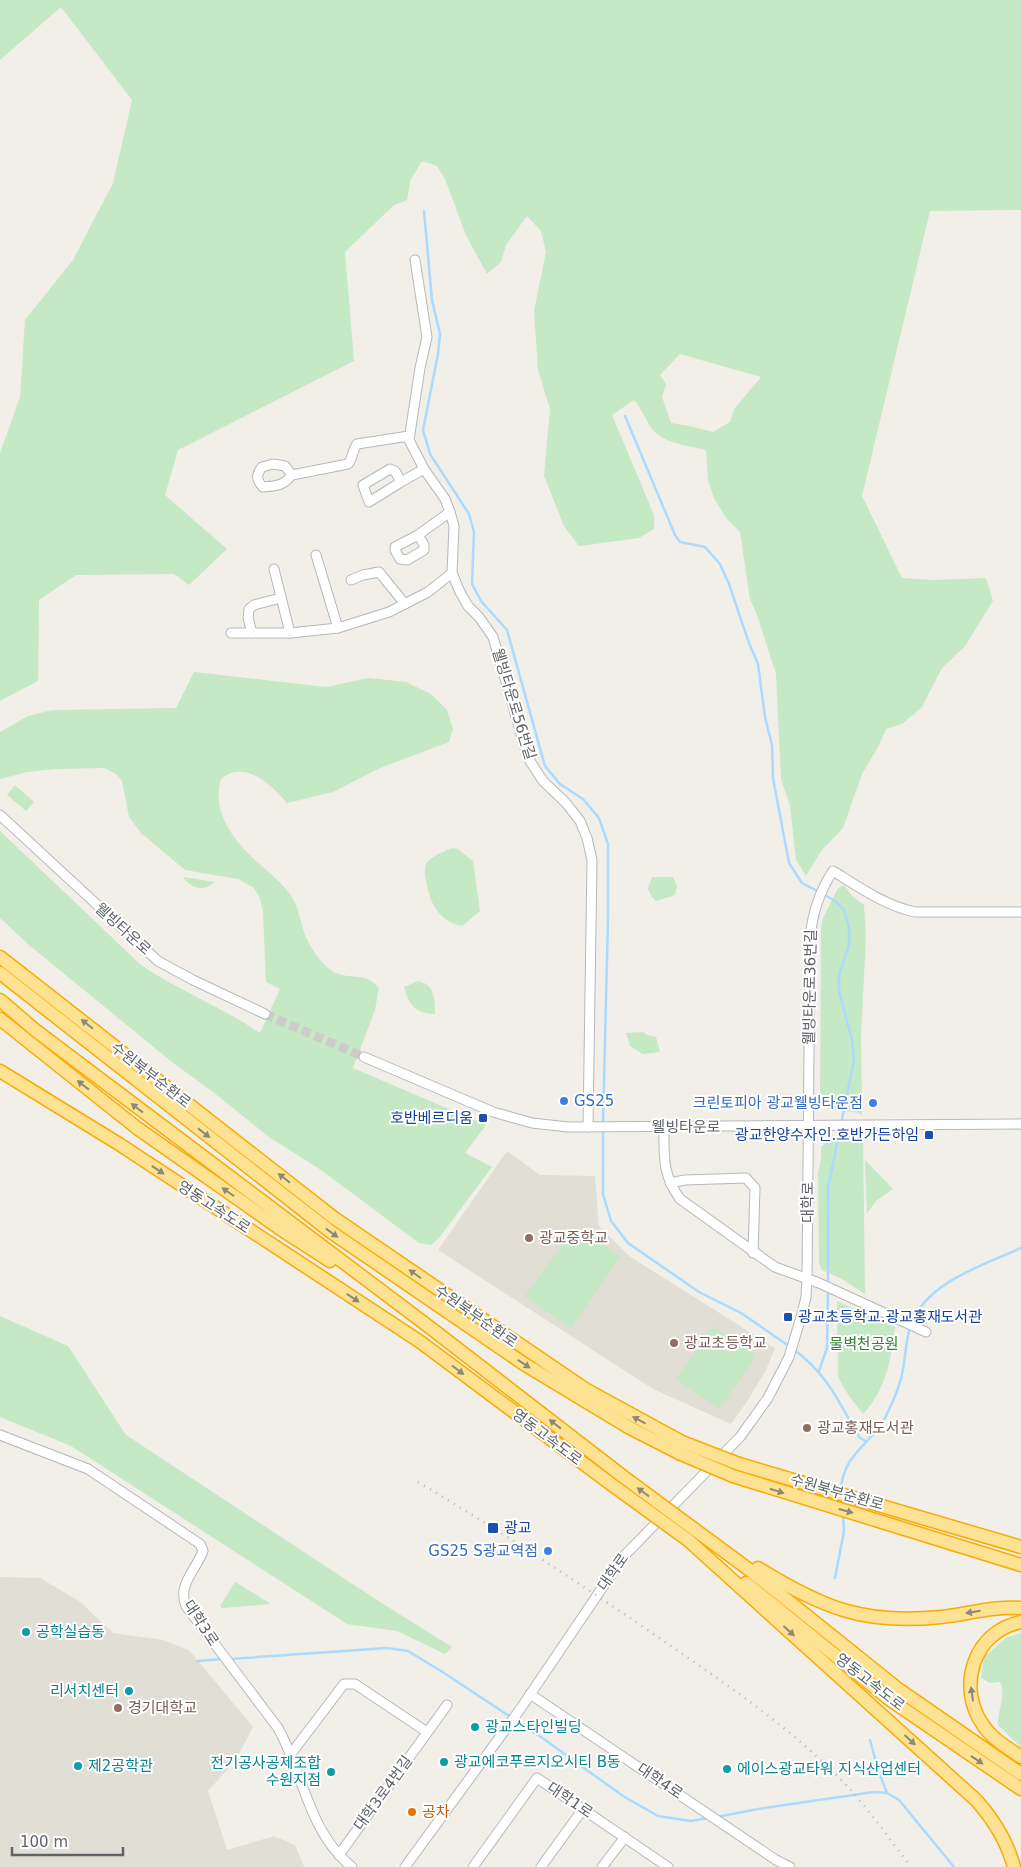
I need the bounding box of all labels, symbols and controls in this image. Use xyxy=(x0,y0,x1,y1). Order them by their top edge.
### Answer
street label: 웰빙타운로56번길 xyxy=(488,646,540,762)
street label: 웰빙타운로 xyxy=(91,899,155,959)
street label: 웰빙타운로36번길 xyxy=(800,929,820,1045)
one-way arrow xyxy=(80,1019,93,1030)
street label: 수원북부순환로 xyxy=(107,1038,195,1112)
one-way arrow xyxy=(77,1079,90,1090)
place label: GS25 xyxy=(574,1092,614,1110)
place label: 크린토피아 광교웰빙타운점 xyxy=(693,1094,863,1112)
marker: GS25 xyxy=(558,1095,570,1107)
marker: 크린토피아 광교웰빙타운점 xyxy=(867,1097,879,1109)
one-way arrow xyxy=(131,1102,144,1113)
place label: 호반베르디움 xyxy=(390,1109,473,1127)
marker: 호반베르디움 xyxy=(477,1112,489,1124)
street label: 웰빙타운로 xyxy=(651,1118,721,1136)
place label: 광교한양수자인.호반가든하임 xyxy=(735,1126,919,1144)
one-way arrow xyxy=(197,1127,210,1138)
marker: 광교한양수자인.호반가든하임 xyxy=(923,1129,935,1141)
one-way arrow xyxy=(152,1165,165,1175)
one-way arrow xyxy=(277,1173,290,1184)
street label: 영동고속도로 xyxy=(174,1177,254,1237)
street label: 대학로 xyxy=(799,1181,817,1223)
one-way arrow xyxy=(221,1187,234,1197)
one-way arrow xyxy=(325,1227,338,1238)
place label: 광교중학교 xyxy=(539,1229,608,1247)
marker: 광교중학교 xyxy=(523,1232,535,1244)
one-way arrow xyxy=(408,1269,422,1279)
street label: 수원북부순환로 xyxy=(431,1281,521,1351)
one-way arrow xyxy=(346,1293,359,1302)
place label: 광교초등학교.광교홍재도서관 xyxy=(798,1308,982,1326)
marker: 광교초등학교.광교홍재도서관 xyxy=(782,1311,794,1323)
place label: 광교초등학교 xyxy=(684,1334,767,1352)
park label: 물벽천공원 xyxy=(829,1335,899,1353)
marker: 광교초등학교 xyxy=(668,1337,680,1349)
one-way arrow xyxy=(517,1359,531,1368)
one-way arrow xyxy=(451,1365,464,1376)
street label: 영동고속도로 xyxy=(509,1405,585,1469)
one-way arrow xyxy=(632,1415,646,1424)
one-way arrow xyxy=(549,1418,562,1429)
place label: 광교홍재도서관 xyxy=(817,1419,914,1437)
marker: 광교홍재도서관 xyxy=(801,1422,813,1434)
street label: 수원북부순환로 xyxy=(788,1470,886,1514)
one-way arrow xyxy=(637,1486,650,1497)
one-way arrow xyxy=(769,1487,784,1495)
one-way arrow xyxy=(839,1507,854,1515)
place label: 광교 xyxy=(504,1519,532,1537)
marker: 광교 xyxy=(486,1521,500,1535)
place label: GS25 S광교역점 xyxy=(428,1542,538,1560)
marker: GS25 S광교역점 xyxy=(542,1545,554,1557)
street label: 대학로 xyxy=(594,1550,632,1594)
street label: 대학3로 xyxy=(180,1597,222,1649)
one-way arrow xyxy=(964,1609,980,1617)
place label: 공학실습동 xyxy=(36,1623,105,1641)
one-way arrow xyxy=(782,1625,794,1637)
marker: 공학실습동 xyxy=(20,1626,32,1638)
street label: 영동고속도로 xyxy=(832,1649,908,1715)
place label: 리서치센터 xyxy=(50,1682,119,1700)
marker: 리서치센터 xyxy=(123,1685,135,1697)
one-way arrow xyxy=(967,1686,975,1702)
place label: 경기대학교 xyxy=(128,1699,197,1717)
marker: 경기대학교 xyxy=(112,1702,124,1714)
place label: 광교스타인빌딩 xyxy=(485,1718,582,1736)
marker: 광교스타인빌딩 xyxy=(469,1721,481,1733)
one-way arrow xyxy=(903,1734,915,1746)
street label: 대학3로4번길 xyxy=(350,1752,416,1834)
place label: 광교에코푸르지오시티 B동 xyxy=(454,1753,621,1771)
place label: 전기공사공제조합 수원지점 xyxy=(211,1754,321,1789)
one-way arrow xyxy=(971,1755,984,1765)
marker: 광교에코푸르지오시티 B동 xyxy=(438,1756,450,1768)
place label: 제2공학관 xyxy=(88,1757,153,1775)
street label: 대학4로 xyxy=(634,1759,686,1803)
marker: 제2공학관 xyxy=(72,1760,84,1772)
place label: 에이스광교타워 지식산업센터 xyxy=(737,1760,921,1778)
marker: 에이스광교타워 지식산업센터 xyxy=(721,1763,733,1775)
marker: 전기공사공제조합 수원지점 xyxy=(325,1766,337,1778)
street label: 대학1로 xyxy=(544,1778,596,1822)
place label: 공차 xyxy=(422,1803,450,1821)
marker: 공차 xyxy=(406,1806,418,1818)
scale bar xyxy=(12,1824,124,1856)
text: 100 m xyxy=(20,1833,68,1851)

